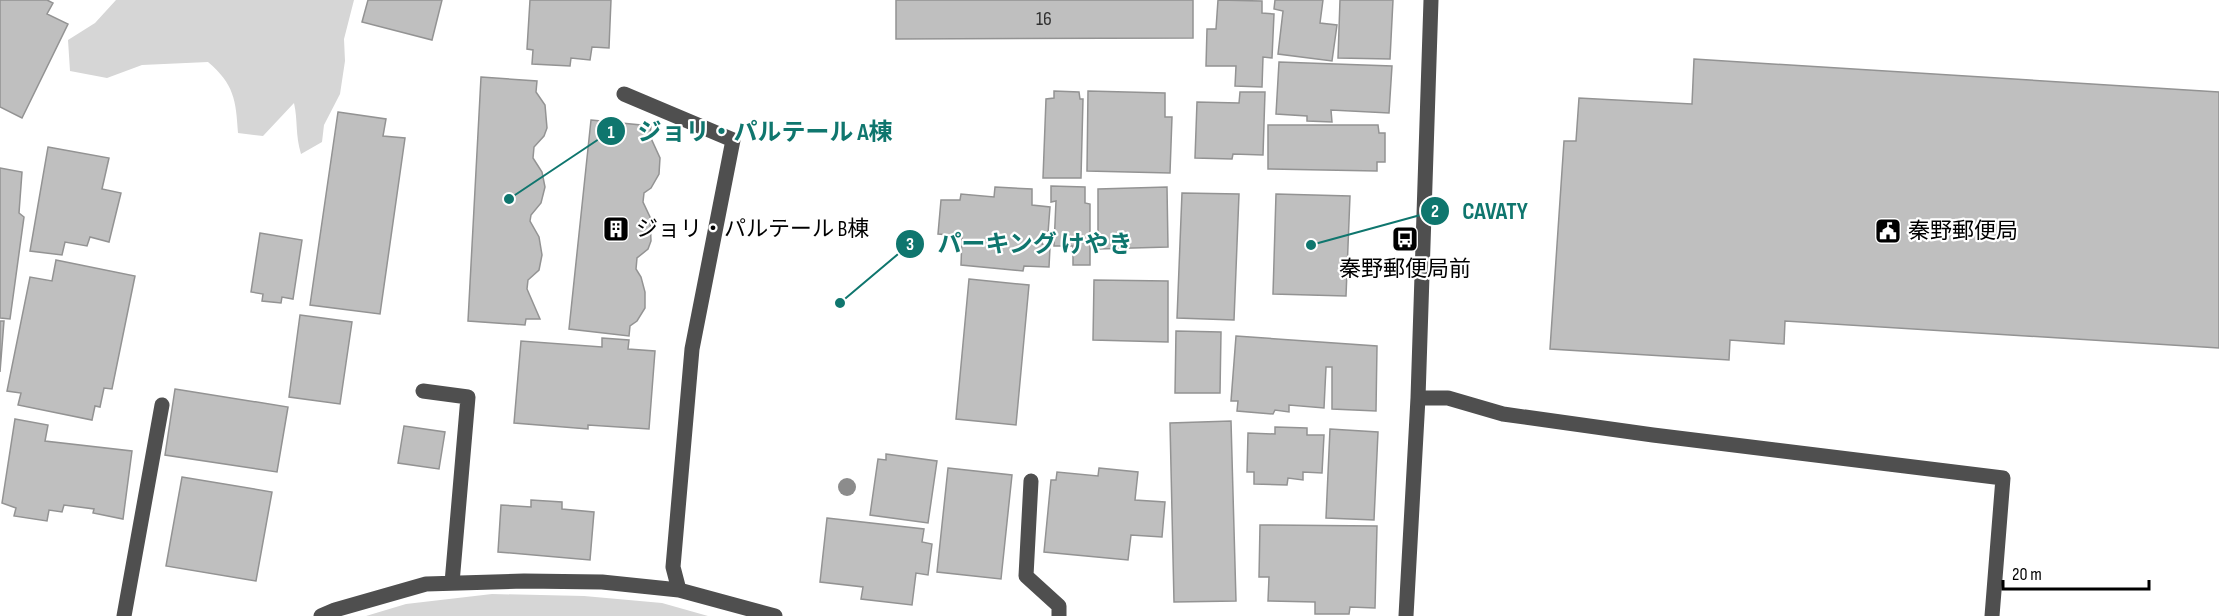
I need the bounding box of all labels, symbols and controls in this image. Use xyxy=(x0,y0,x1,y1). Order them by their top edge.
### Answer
house number: 16 xyxy=(1036,7,1052,31)
callout: ジョリ・パルテール A棟 xyxy=(596,110,905,152)
text: ジョリ・パルテール A棟 xyxy=(637,118,893,147)
text: 1 xyxy=(607,122,615,143)
callout: CAVATY xyxy=(1420,190,1540,232)
text: CAVATY xyxy=(1462,197,1528,226)
text: 2 xyxy=(1431,201,1439,222)
building icon: ジョリ・パルテール B棟 xyxy=(601,214,631,244)
place label: ジョリ・パルテール B棟 xyxy=(636,216,869,243)
public building icon: 秦野郵便局 xyxy=(1873,216,1903,246)
place label: 秦野郵便局 xyxy=(1908,218,2018,245)
callout: パーキング けやき xyxy=(895,223,1144,265)
bus stop icon: 秦野郵便局前 xyxy=(1390,224,1420,254)
text: パーキング けやき xyxy=(937,230,1133,259)
text: 3 xyxy=(906,234,914,255)
place label: 秦野郵便局前 xyxy=(1339,256,1471,283)
scale bar xyxy=(2003,553,2148,591)
text: 20 m xyxy=(2012,564,2042,585)

